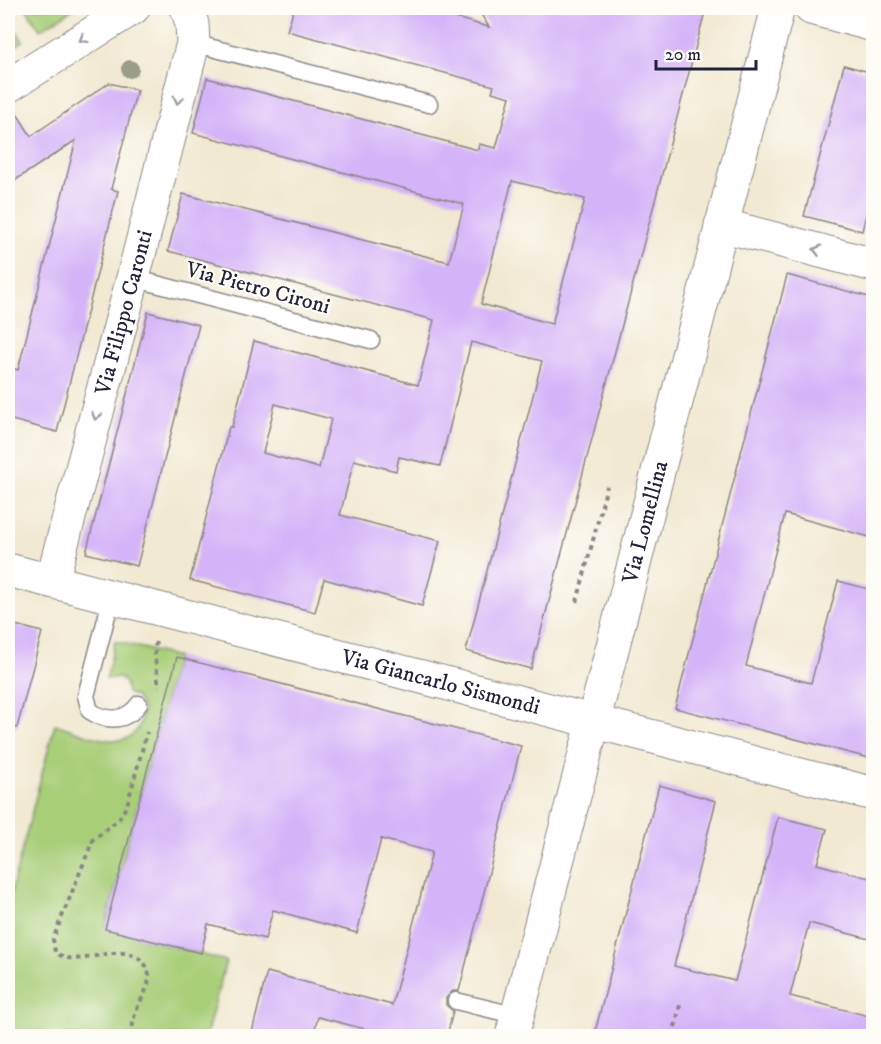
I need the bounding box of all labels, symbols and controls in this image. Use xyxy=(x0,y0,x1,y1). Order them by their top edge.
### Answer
one-way arrow xyxy=(79,31,89,43)
scale bar xyxy=(656,33,756,71)
text: 20 m xyxy=(665,44,701,66)
one-way arrow xyxy=(173,95,186,105)
street label: Via Filippo Caronti xyxy=(89,227,158,399)
one-way arrow xyxy=(812,245,823,257)
street label: Via Pietro Cironi xyxy=(182,256,333,320)
one-way arrow xyxy=(91,411,104,421)
street label: Via Lomellina xyxy=(616,457,674,587)
street label: Via Giancarlo Sismondi xyxy=(338,643,543,721)

